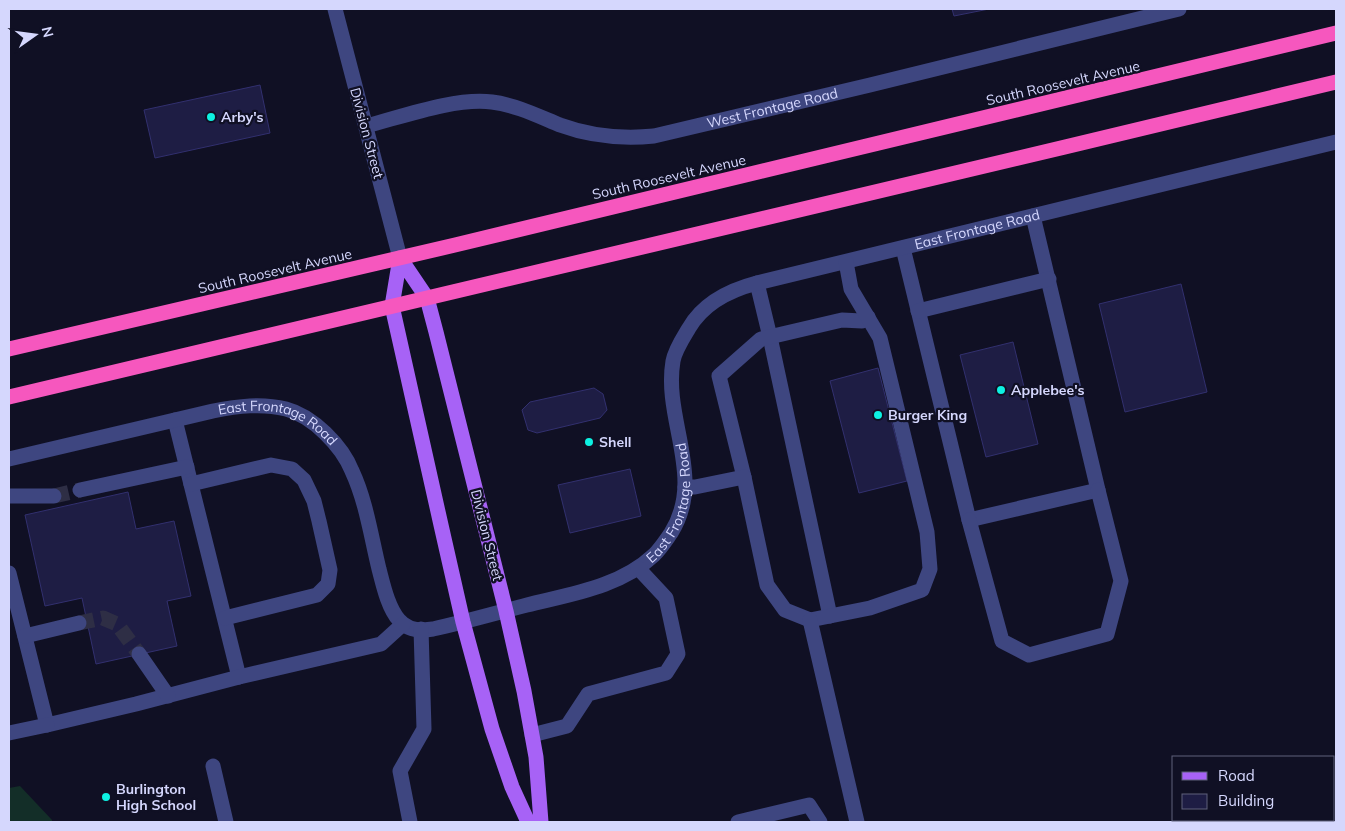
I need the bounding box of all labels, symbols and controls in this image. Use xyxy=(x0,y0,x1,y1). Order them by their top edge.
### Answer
north arrow xyxy=(10,10,60,60)
text: N xyxy=(38,25,58,39)
street label: South Roosevelt Avenue xyxy=(984,57,1142,109)
street label: West Frontage Road xyxy=(705,84,840,132)
street label: Division Street xyxy=(346,86,388,181)
place label: Arby's xyxy=(221,108,264,126)
marker: Arby's xyxy=(205,111,217,123)
street label: South Roosevelt Avenue xyxy=(590,151,748,203)
street label: East Frontage Road xyxy=(913,205,1042,253)
street label: South Roosevelt Avenue xyxy=(196,245,354,297)
place label: Applebee's xyxy=(1011,381,1085,399)
marker: Applebee's xyxy=(995,384,1007,396)
street label: East Frontage Road xyxy=(217,397,341,449)
place label: Burger King xyxy=(888,406,967,424)
marker: Burger King xyxy=(872,409,884,421)
place label: Shell xyxy=(599,433,631,451)
marker: Shell xyxy=(583,436,595,448)
street label: East Frontage Road xyxy=(642,441,694,567)
street label: Division Street xyxy=(467,488,507,583)
legend xyxy=(1172,756,1335,821)
text: Road xyxy=(1218,766,1255,785)
place label: Burlington High School xyxy=(116,780,196,814)
marker: Burlington High School xyxy=(100,791,112,803)
text: Building xyxy=(1218,791,1274,810)

